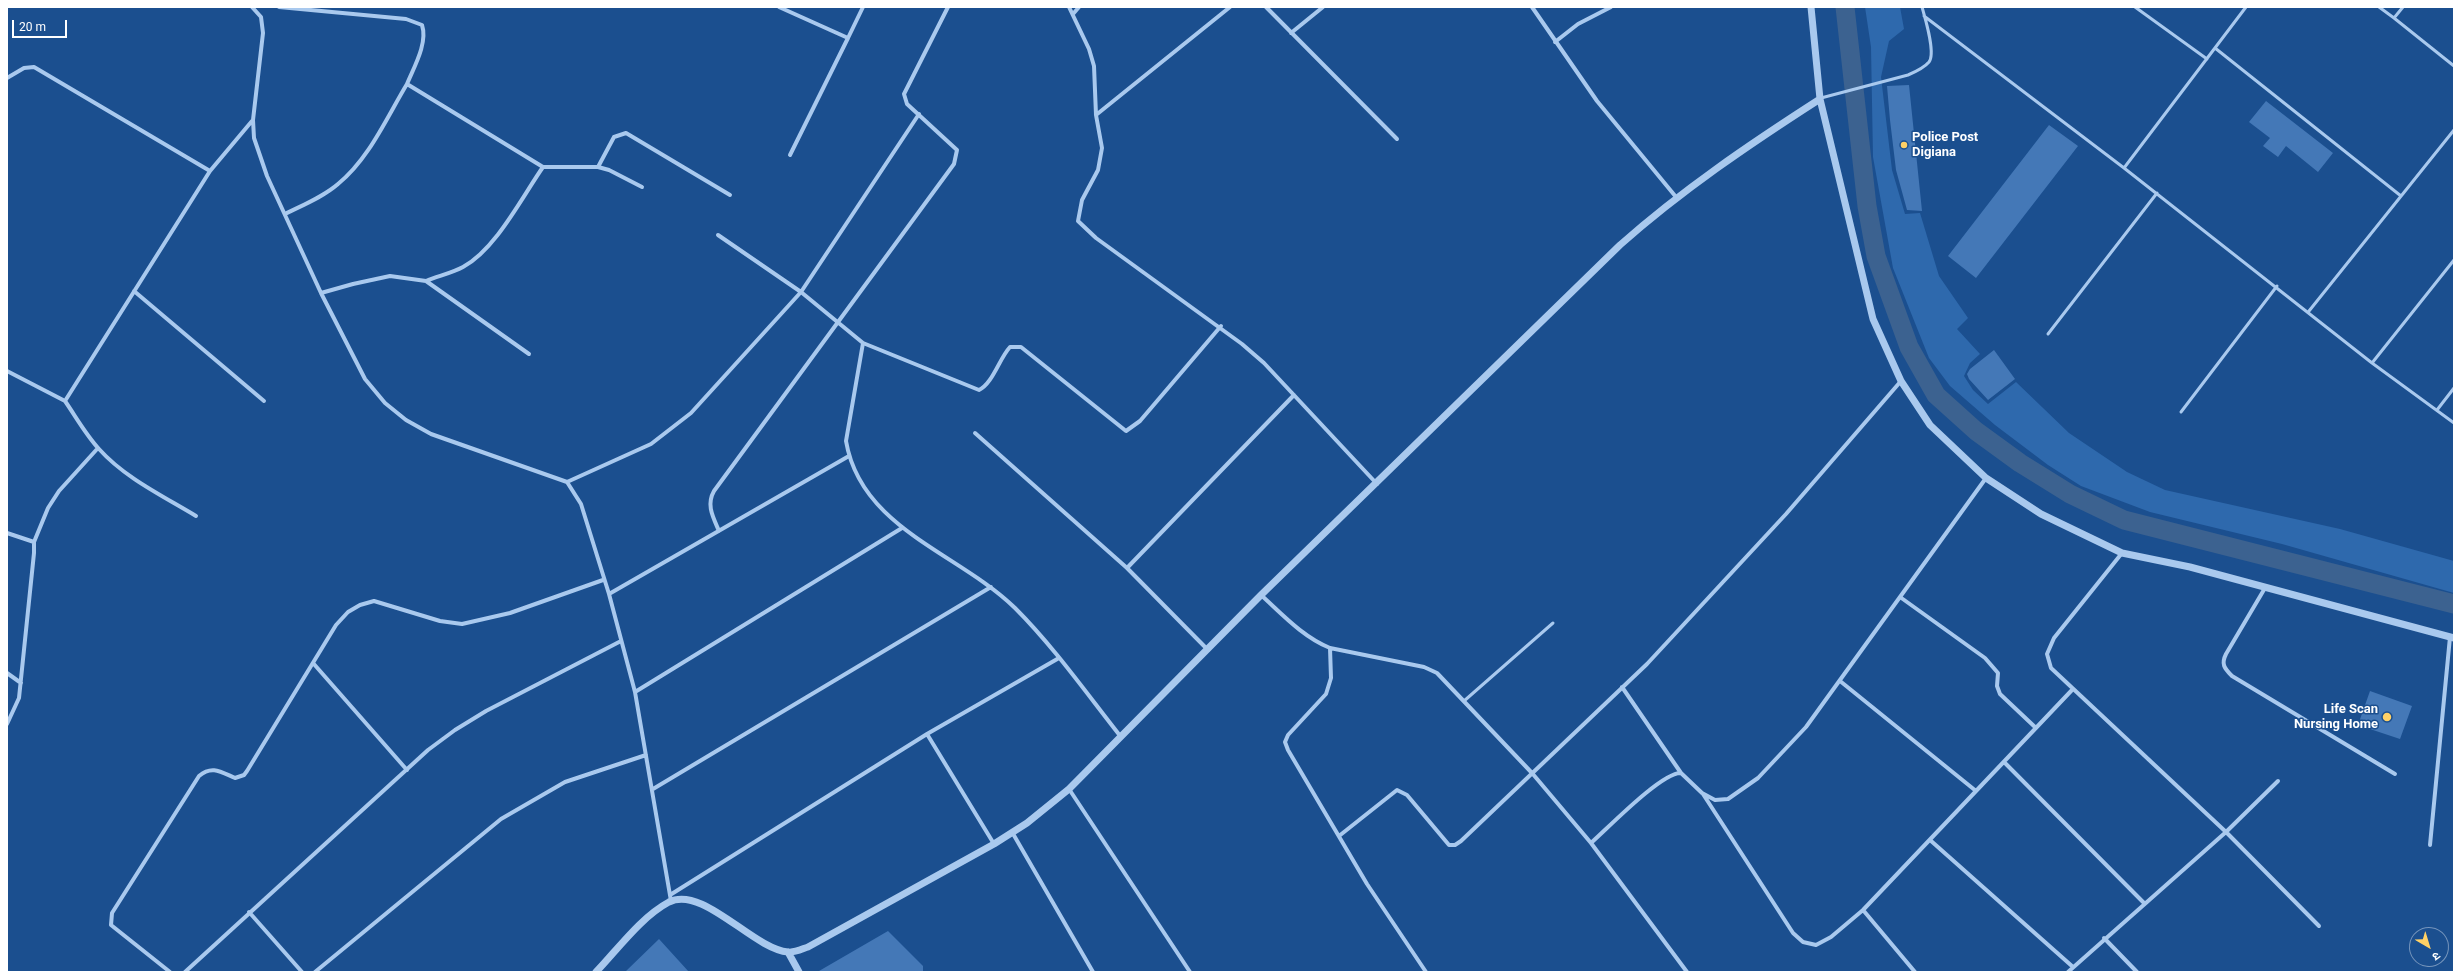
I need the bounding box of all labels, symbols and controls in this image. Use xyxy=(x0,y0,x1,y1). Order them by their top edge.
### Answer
scale bar xyxy=(14,12,69,38)
text: 20 m xyxy=(19,20,46,34)
place label: Police Post Digiana xyxy=(1912,130,1978,161)
marker: Police Post Digiana xyxy=(1899,140,1909,150)
place label: Life Scan Nursing Home xyxy=(2294,702,2378,733)
marker: Life Scan Nursing Home xyxy=(2381,711,2393,723)
north arrow xyxy=(2409,927,2449,967)
text: उ xyxy=(2430,949,2443,963)

